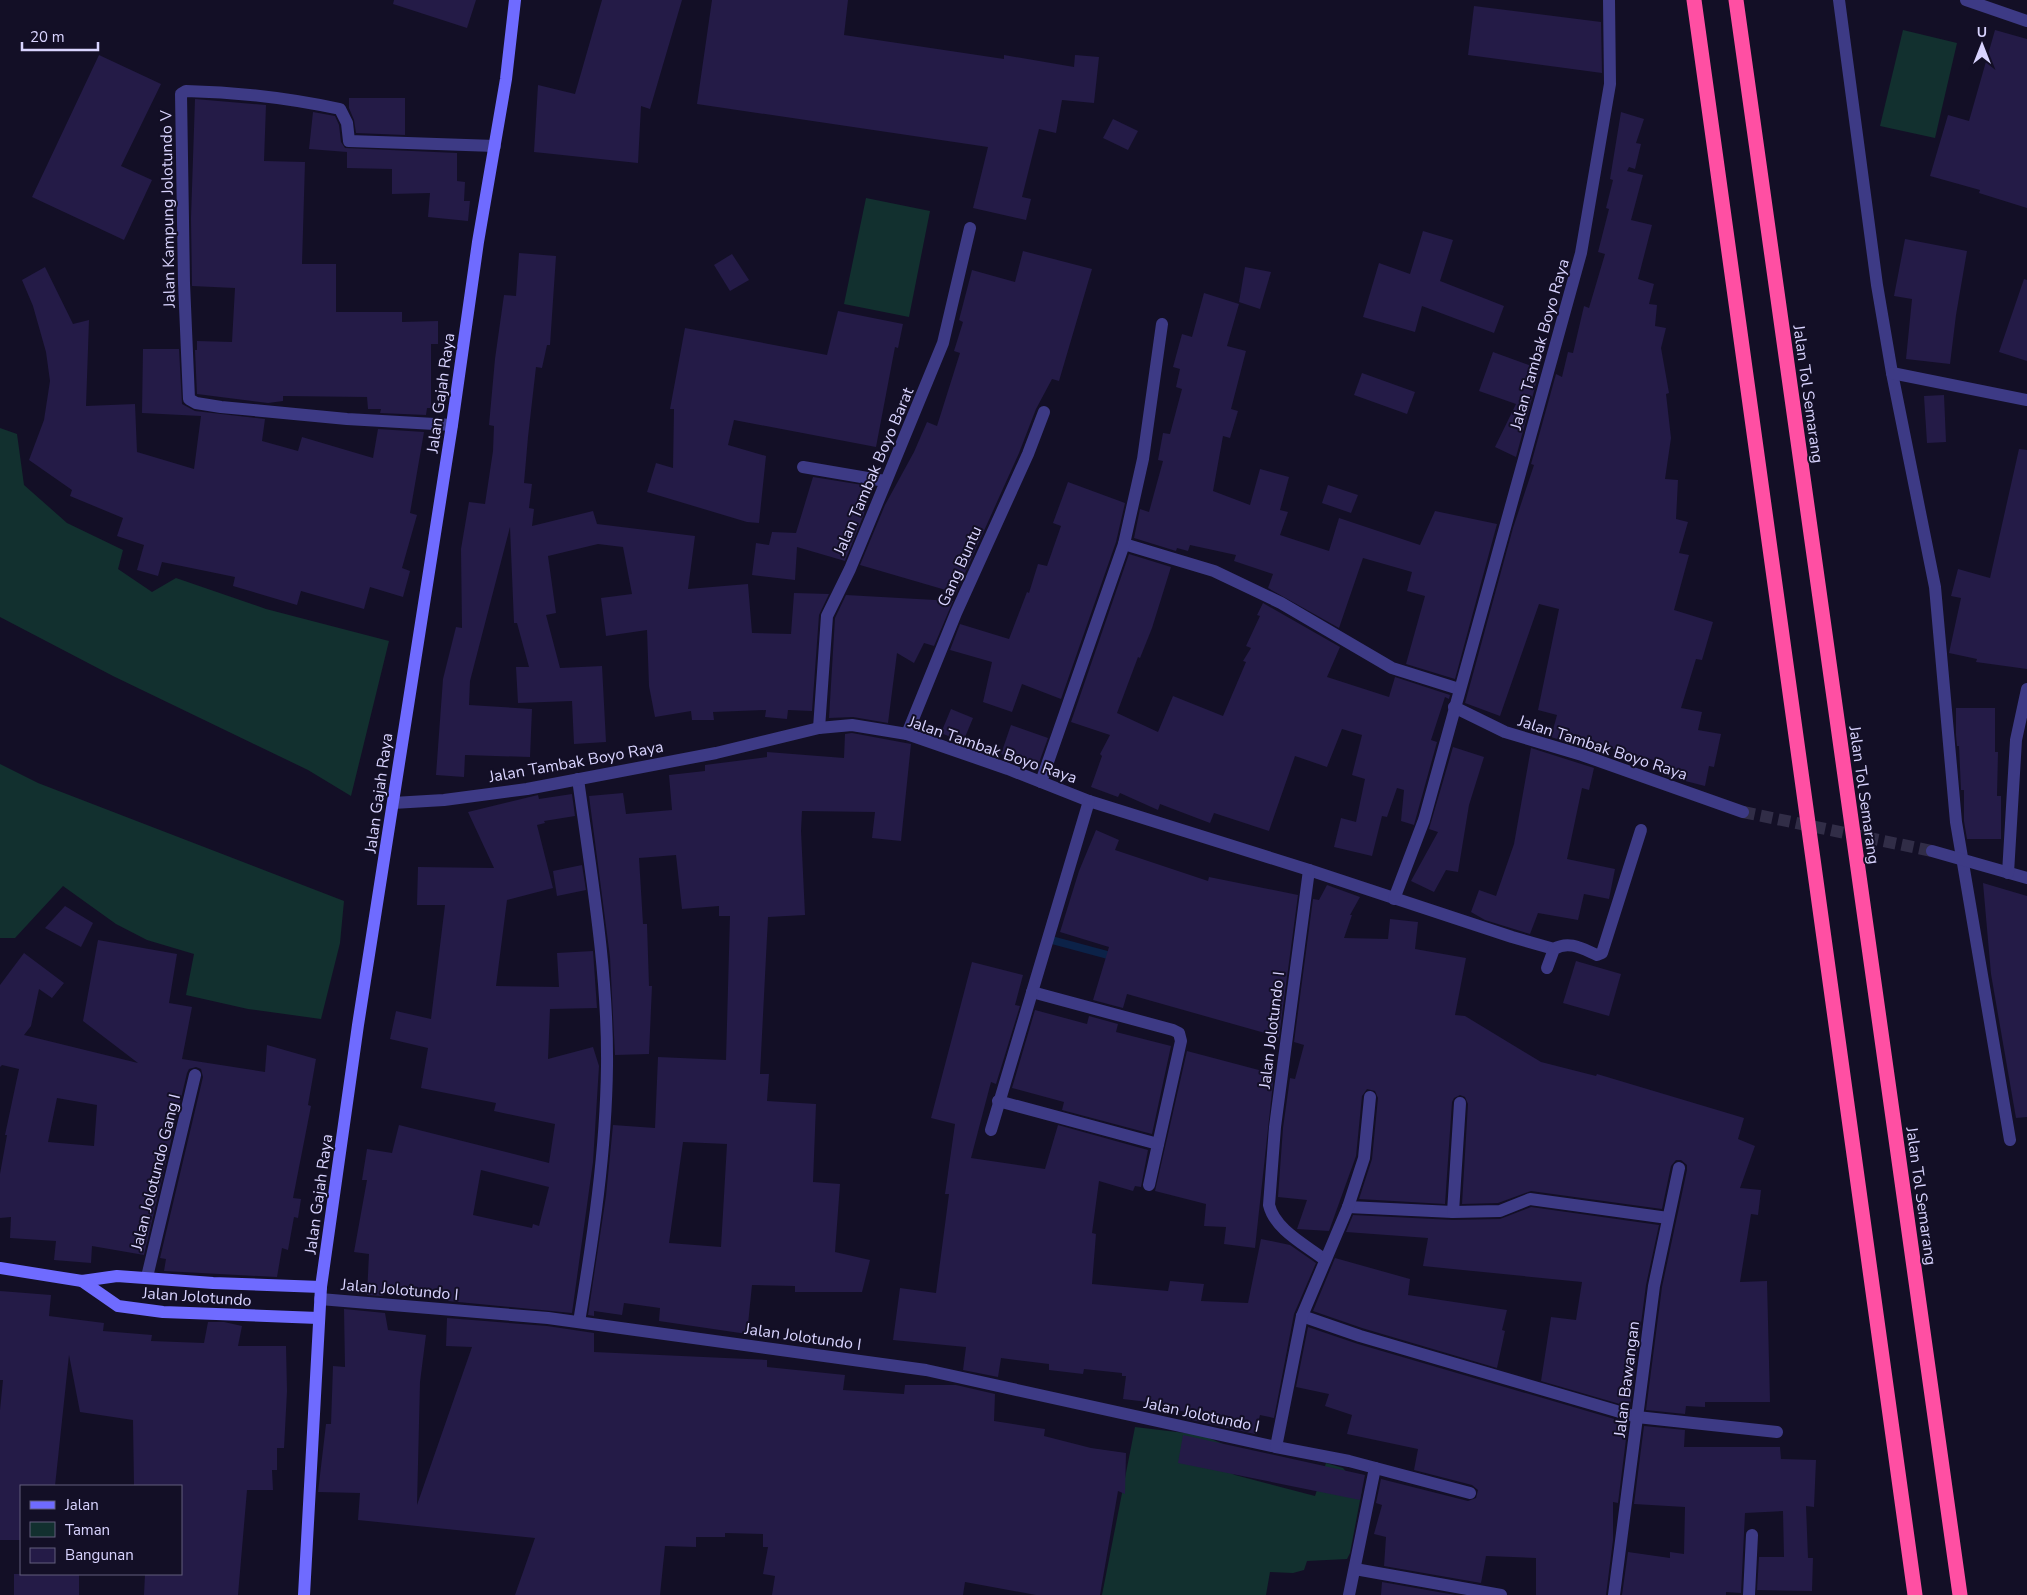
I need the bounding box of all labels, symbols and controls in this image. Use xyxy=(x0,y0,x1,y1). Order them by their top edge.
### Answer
scale bar xyxy=(22,20,99,52)
north arrow xyxy=(1957,20,2007,70)
text: U xyxy=(1977,23,1987,42)
text: 20 m xyxy=(30,27,65,47)
street label: Jalan Kampung Jolotundo V xyxy=(155,109,181,309)
street label: Jalan Tambak Boyo Raya xyxy=(1505,256,1575,433)
street label: Jalan Tol Semarang xyxy=(1787,323,1829,465)
street label: Jalan Gajah Raya xyxy=(422,332,460,456)
street label: Jalan Tambak Boyo Barat xyxy=(828,384,919,560)
street label: Gang Buntu xyxy=(932,523,987,610)
street label: Jalan Tambak Boyo Raya xyxy=(905,710,1080,789)
street label: Jalan Tambak Boyo Raya xyxy=(1514,710,1690,786)
street label: Jalan Tol Semarang xyxy=(1843,724,1885,866)
street label: Jalan Gajah Raya xyxy=(360,732,398,856)
street label: Jalan Tambak Boyo Raya xyxy=(486,736,665,788)
street label: Jalan Jolotundo I xyxy=(1254,970,1290,1091)
street label: Jalan Jolotundo Gang I xyxy=(126,1092,186,1254)
street label: Jalan Tol Semarang xyxy=(1900,1125,1942,1267)
street label: Jalan Gajah Raya xyxy=(300,1133,338,1257)
street label: Jalan Jolotundo I xyxy=(339,1274,460,1306)
street label: Jalan Jolotundo xyxy=(141,1282,252,1312)
street label: Jalan Jolotundo I xyxy=(742,1318,863,1356)
street label: Jalan Bawangan xyxy=(1609,1320,1645,1440)
street label: Jalan Jolotundo I xyxy=(1141,1392,1262,1438)
legend xyxy=(20,1485,182,1575)
text: Jalan xyxy=(64,1495,99,1515)
text: Taman xyxy=(65,1520,110,1540)
text: Bangunan xyxy=(65,1545,134,1565)

